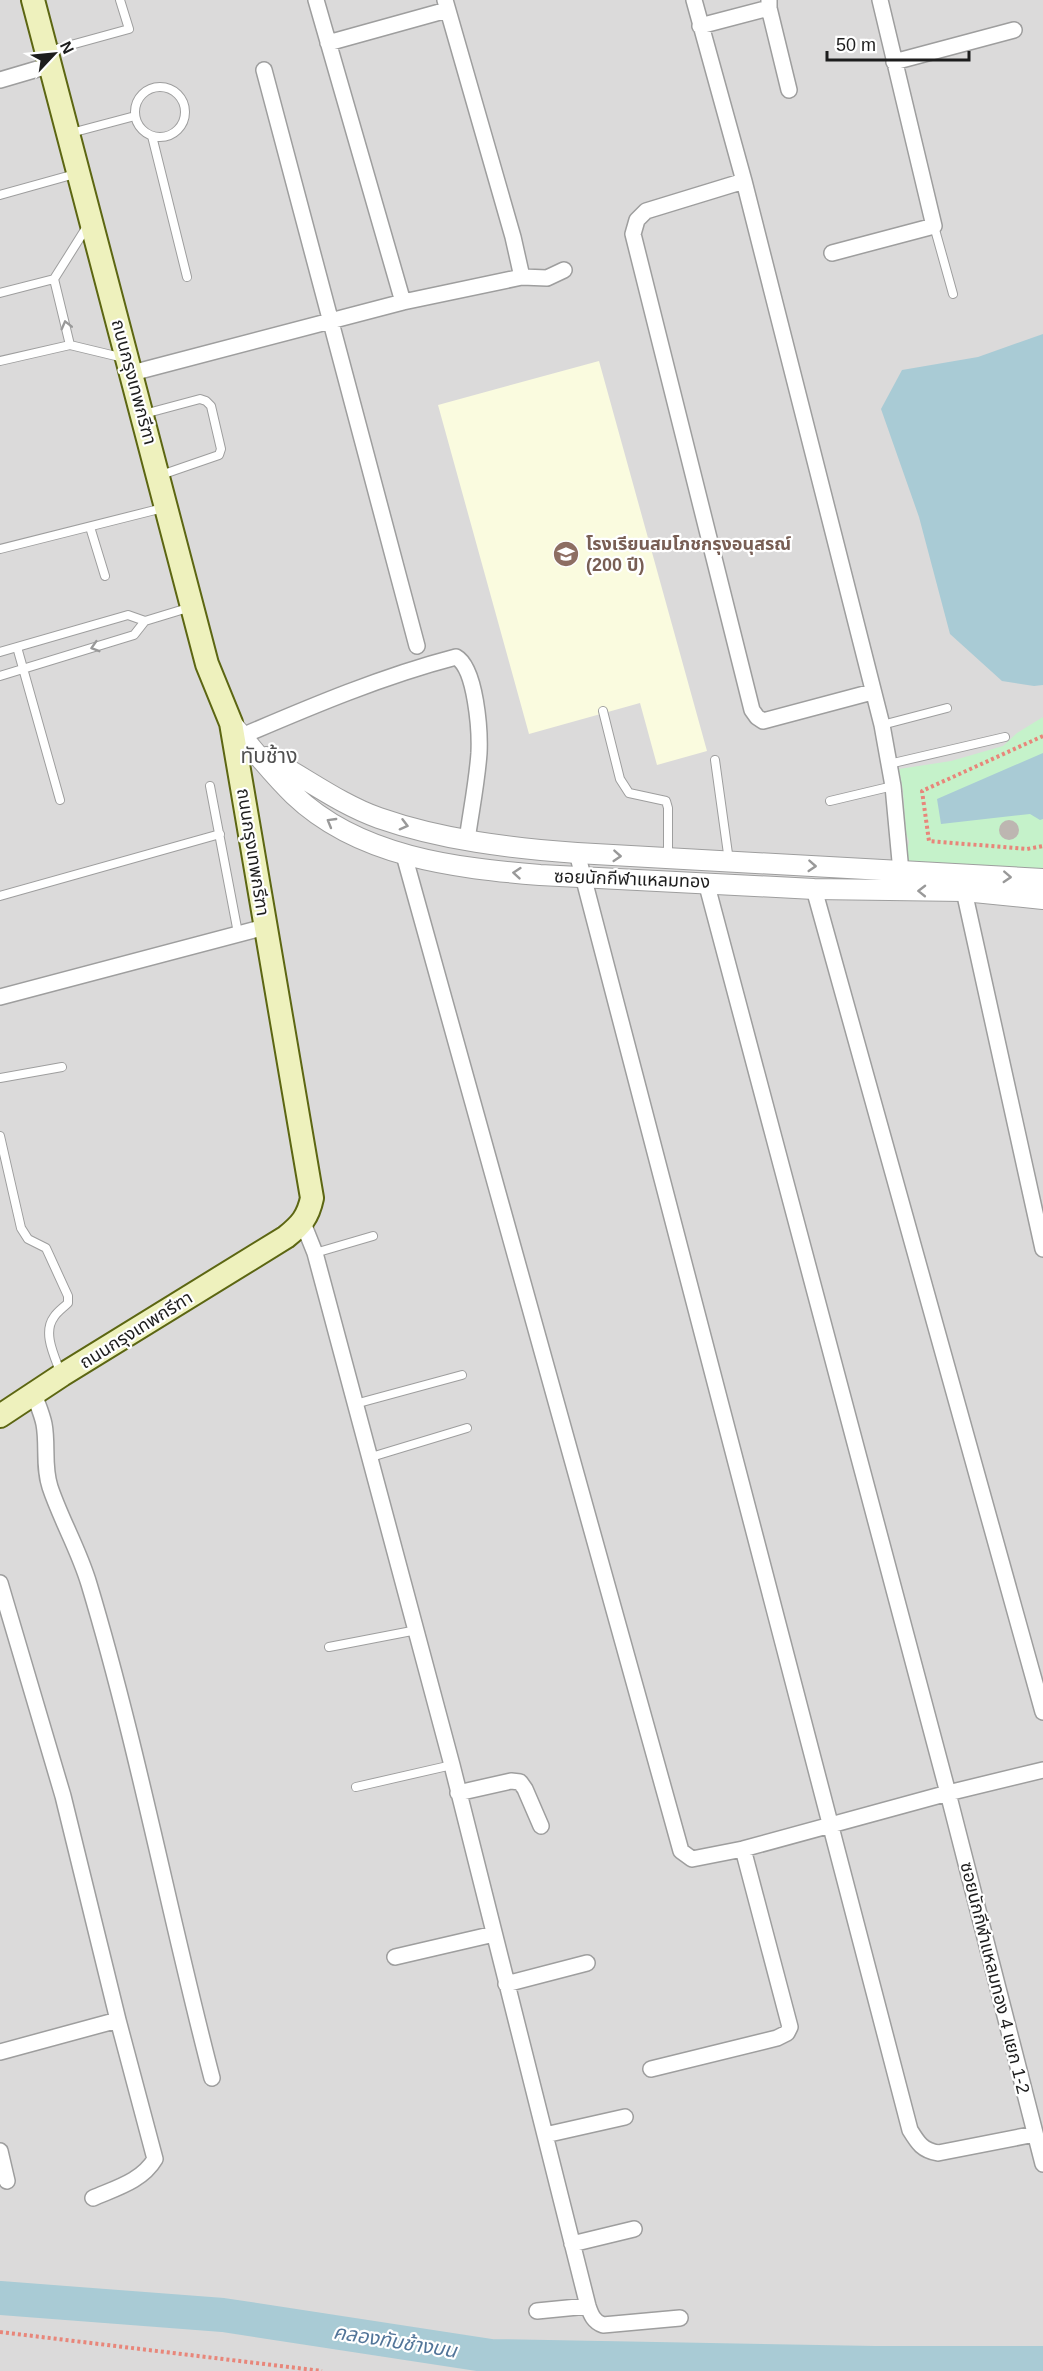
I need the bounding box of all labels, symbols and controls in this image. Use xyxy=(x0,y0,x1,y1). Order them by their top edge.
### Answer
north arrow xyxy=(24,24,84,84)
scale bar xyxy=(827,24,970,62)
text: 50 m xyxy=(836,35,876,55)
text: N xyxy=(57,39,77,57)
street label: ถนนกรุงเทพกรีฑา xyxy=(107,317,160,447)
one-way arrow xyxy=(60,321,73,331)
place label: โรงเรียนสมโภชกรุงอนุสรณ์ (200 ปี) xyxy=(586,534,791,575)
school or university icon: โรงเรียนสมโภชกรุงอนุสรณ์ (200 ปี) xyxy=(551,539,581,569)
one-way arrow xyxy=(90,640,101,652)
district label: ทับช้าง xyxy=(241,744,297,767)
street label: ถนนกรุงเทพกรีฑา xyxy=(232,787,273,917)
one-way arrow xyxy=(327,818,337,830)
one-way arrow xyxy=(398,818,409,830)
one-way arrow xyxy=(613,849,622,862)
one-way arrow xyxy=(808,859,817,872)
street label: ซอยนักกีฬาแหลมทอง xyxy=(554,866,710,892)
one-way arrow xyxy=(513,867,522,880)
one-way arrow xyxy=(1002,871,1011,884)
one-way arrow xyxy=(917,884,926,897)
street label: ถนนกรุงเทพกรีฑา xyxy=(76,1287,197,1374)
street label: ซอยนักกีฬาแหลมทอง 4 แยก 1-2 xyxy=(956,1860,1034,2096)
water label: คลองทับช้างบน xyxy=(332,2320,460,2362)

